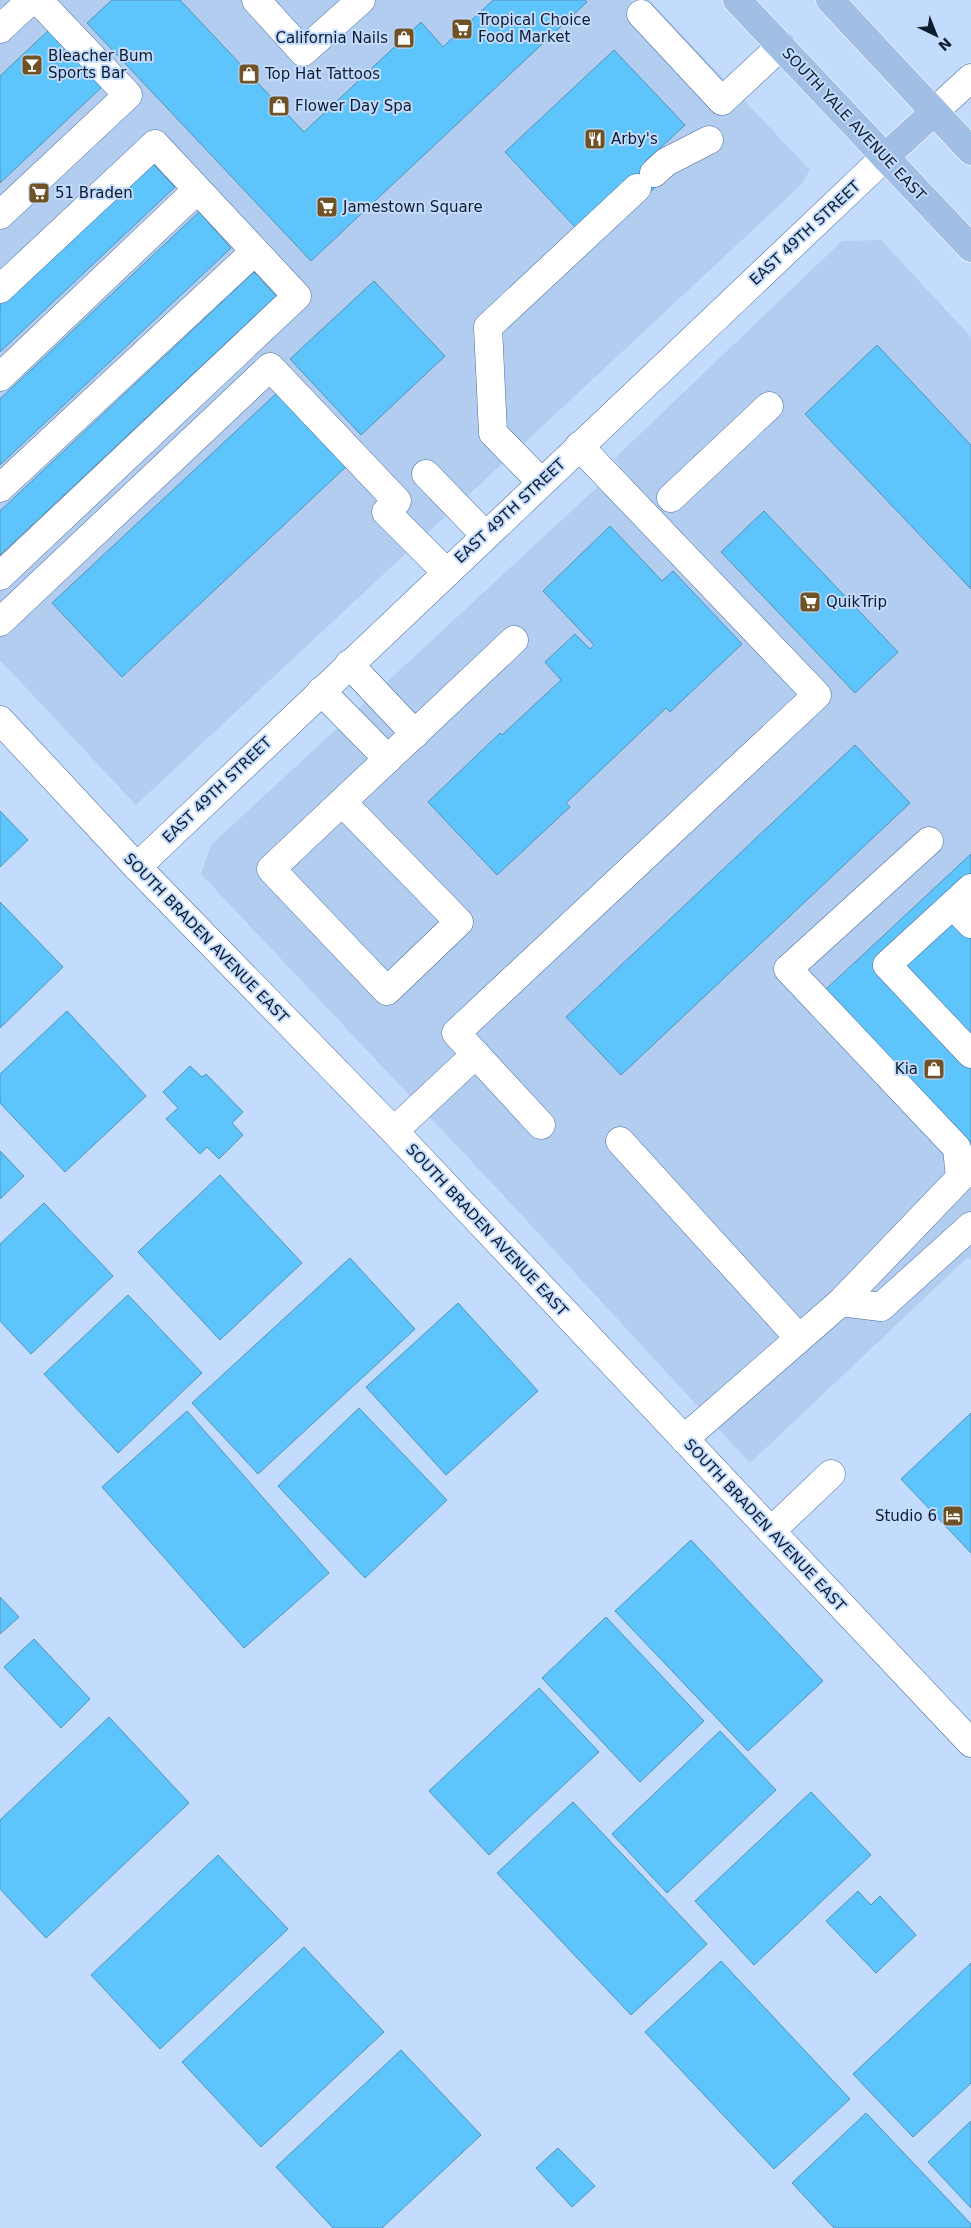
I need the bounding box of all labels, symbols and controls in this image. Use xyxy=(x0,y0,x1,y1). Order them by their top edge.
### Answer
north arrow xyxy=(911,10,961,60)
place label: Tropical Choice Food Market xyxy=(477,11,591,46)
supermarket icon: Tropical Choice Food Market xyxy=(450,17,474,41)
shop icon: California Nails xyxy=(392,26,416,50)
place label: California Nails xyxy=(275,29,388,47)
text: N xyxy=(935,35,955,54)
street label: SOUTH YALE AVENUE EAST xyxy=(778,44,930,205)
place label: Bleacher Bum Sports Bar xyxy=(48,47,153,82)
bar icon: Bleacher Bum Sports Bar xyxy=(20,53,44,77)
shop icon: Top Hat Tattoos xyxy=(237,62,261,86)
place label: Top Hat Tattoos xyxy=(264,65,380,83)
shop icon: Flower Day Spa xyxy=(267,94,291,118)
place label: Flower Day Spa xyxy=(295,97,412,115)
restaurant icon: Arby's xyxy=(583,127,607,151)
place label: Arby's xyxy=(611,130,658,148)
street label: EAST 49TH STREET xyxy=(746,177,865,289)
supermarket icon: 51 Braden xyxy=(27,181,51,205)
place label: 51 Braden xyxy=(55,184,133,202)
supermarket icon: Jamestown Square xyxy=(315,195,339,219)
place label: Jamestown Square xyxy=(342,198,483,216)
street label: EAST 49TH STREET xyxy=(451,455,570,567)
supermarket icon: QuikTrip xyxy=(798,590,822,614)
place label: QuikTrip xyxy=(826,593,887,611)
street label: EAST 49TH STREET xyxy=(159,733,276,847)
street label: SOUTH BRADEN AVENUE EAST xyxy=(120,849,293,1027)
shop icon: Kia xyxy=(922,1057,946,1081)
place label: Kia xyxy=(895,1060,918,1078)
street label: SOUTH BRADEN AVENUE EAST xyxy=(402,1140,572,1320)
street label: SOUTH BRADEN AVENUE EAST xyxy=(680,1435,850,1615)
hotel icon: Studio 6 xyxy=(941,1504,965,1528)
place label: Studio 6 xyxy=(875,1507,937,1525)

